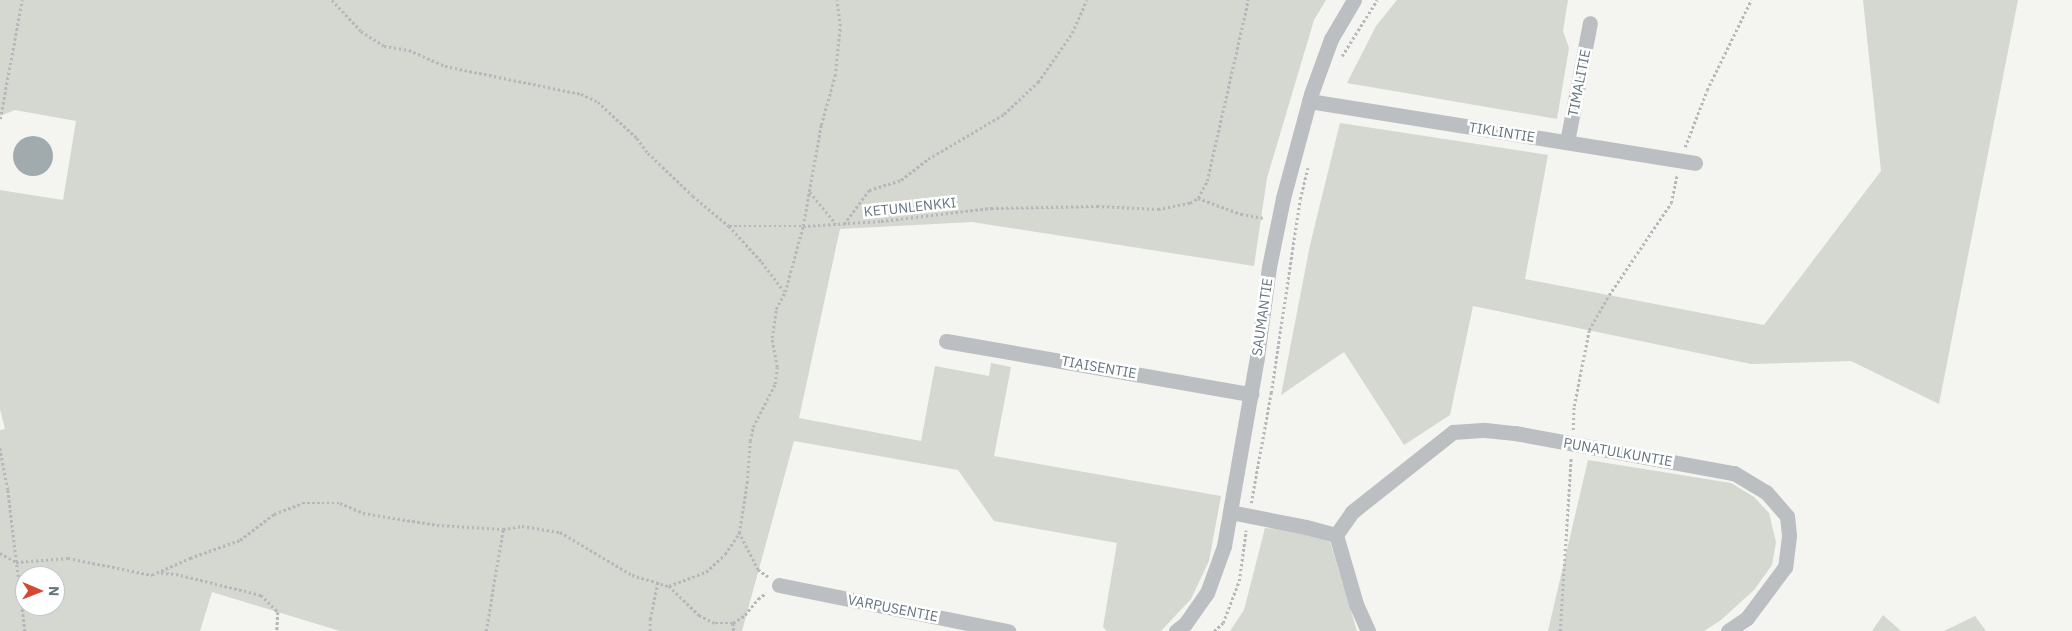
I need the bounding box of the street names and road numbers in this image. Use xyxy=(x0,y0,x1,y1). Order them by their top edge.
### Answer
street label: TIMALITIE xyxy=(1564,48,1594,118)
street label: TIKLINTIE xyxy=(1468,118,1536,146)
street label: KETUNLENKKI xyxy=(863,194,957,220)
street label: SAUMANTIE xyxy=(1248,277,1276,357)
street label: TIAISENTIE xyxy=(1060,352,1138,382)
street label: PUNATULKUNTIE xyxy=(1562,434,1674,470)
street label: VARPUSENTIE xyxy=(846,591,940,625)

